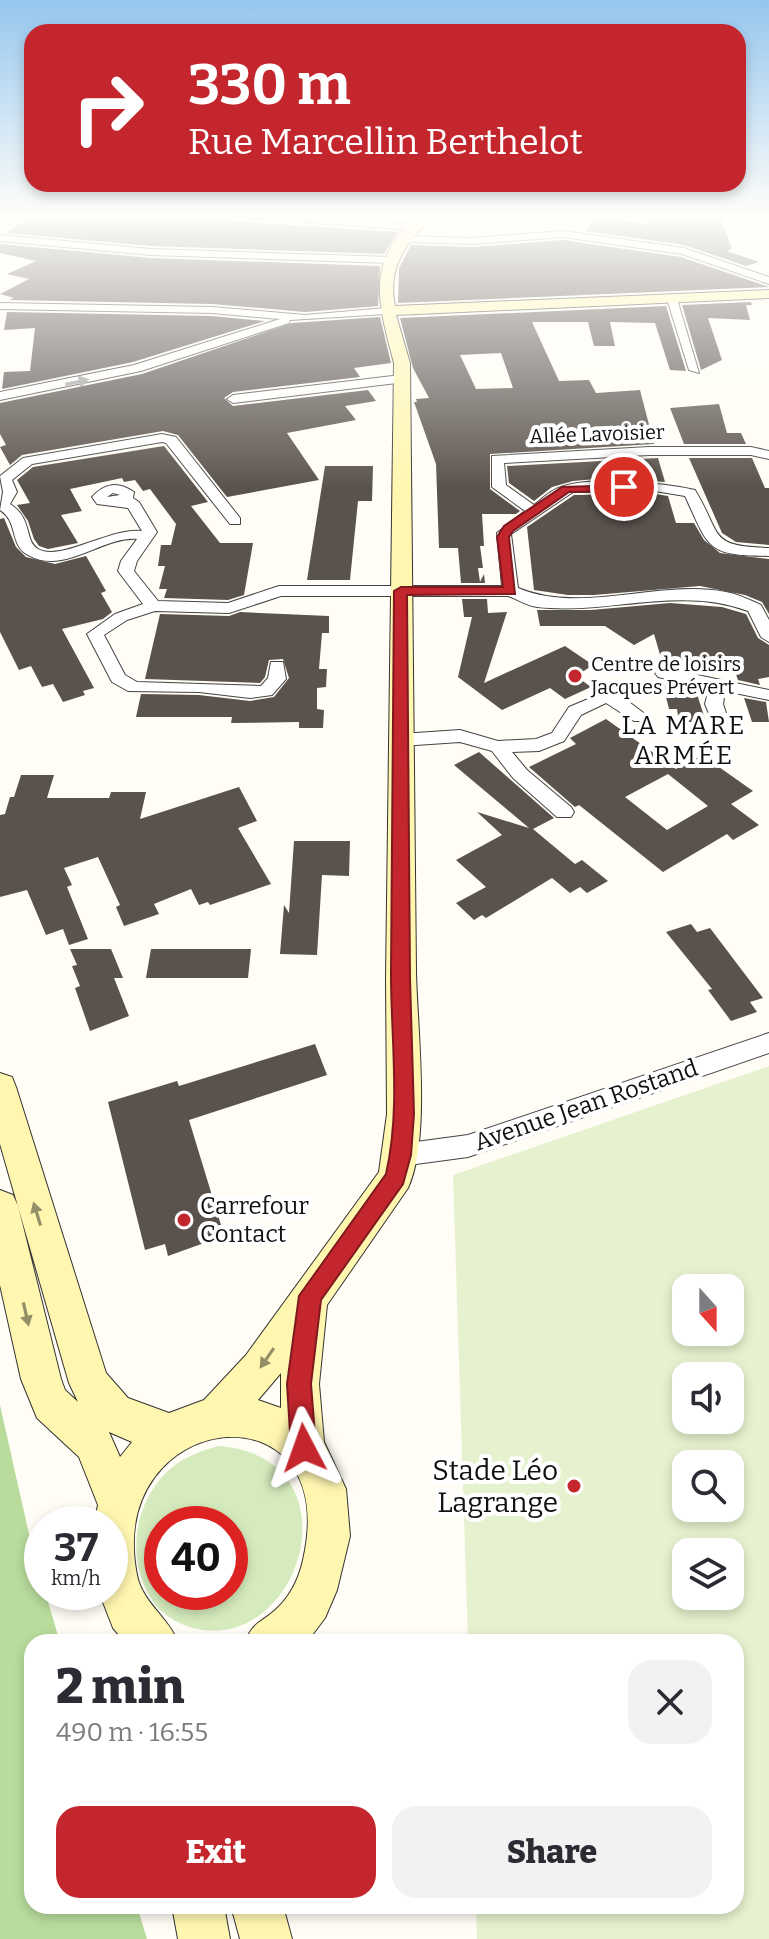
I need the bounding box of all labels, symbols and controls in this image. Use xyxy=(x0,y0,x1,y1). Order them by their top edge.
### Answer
text: 330 m xyxy=(188,52,351,119)
icon: right xyxy=(56,56,160,160)
text: Rue Marcellin Berthelot xyxy=(188,120,583,164)
one-way arrow xyxy=(64,375,89,388)
street label: Allée Lavoisier xyxy=(529,420,665,448)
pin xyxy=(590,453,658,521)
icon: arrive xyxy=(602,465,646,509)
place label: Centre de loisirs Jacques Prévert xyxy=(590,652,741,699)
marker: Centre de loisirs Jacques Prévert xyxy=(566,667,584,685)
district label: LA MARE ARMÉE xyxy=(622,710,746,771)
street label: Avenue Jean Rostand xyxy=(471,1054,701,1156)
place label: Carrefour Contact xyxy=(200,1192,309,1248)
one-way arrow xyxy=(30,1201,43,1225)
marker: Carrefour Contact xyxy=(175,1211,193,1229)
north arrow xyxy=(672,1274,744,1346)
map controls xyxy=(672,1274,744,1610)
one-way arrow xyxy=(20,1302,33,1327)
one-way arrow xyxy=(260,1348,275,1369)
button: sound xyxy=(672,1362,744,1434)
position arrow xyxy=(262,1406,346,1490)
button: search xyxy=(672,1450,744,1522)
place label: Stade Léo Lagrange xyxy=(432,1454,558,1519)
marker: Stade Léo Lagrange xyxy=(565,1477,583,1495)
speed limit sign: 40 xyxy=(144,1506,248,1610)
text: 37 xyxy=(54,1524,98,1572)
button: layers xyxy=(672,1538,744,1610)
text: km/h xyxy=(51,1566,101,1590)
text: 2 min xyxy=(56,1658,184,1716)
button: close xyxy=(628,1660,712,1744)
text: 490 m · 16:55 xyxy=(56,1717,208,1748)
button: Exit xyxy=(56,1806,376,1898)
button: Share xyxy=(392,1806,712,1898)

